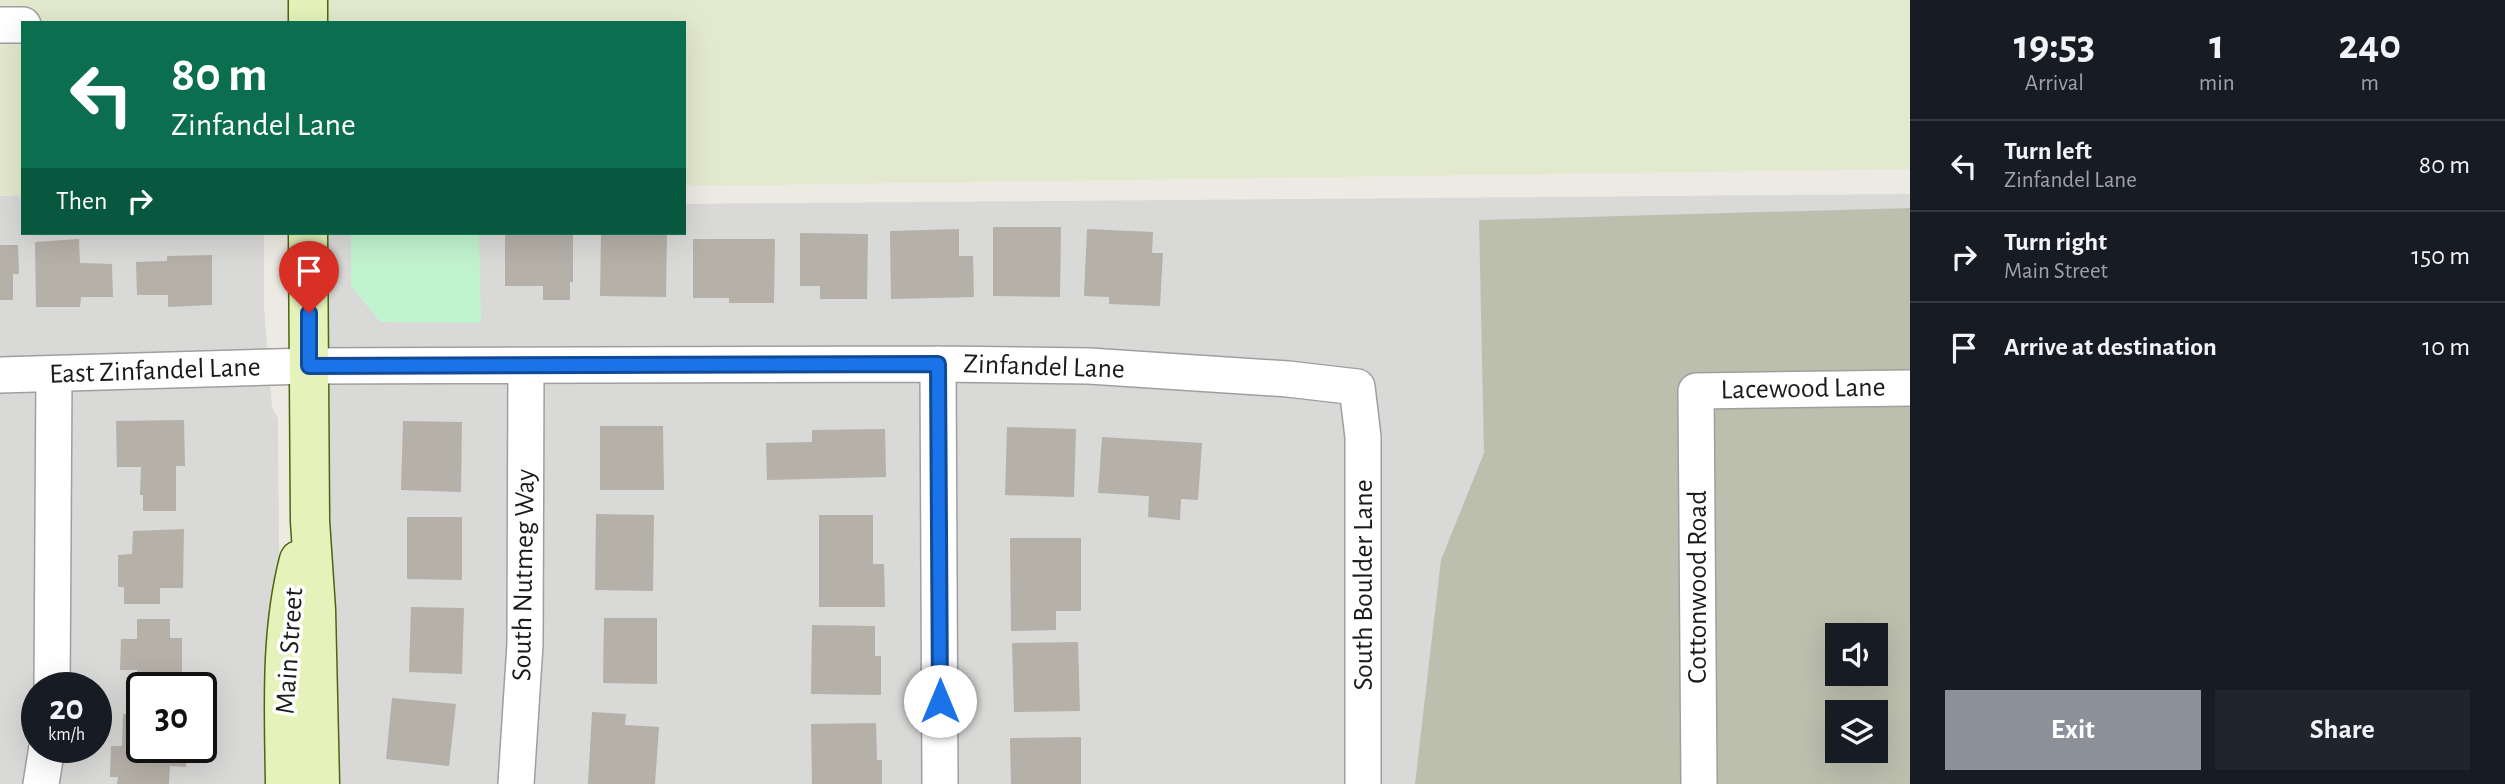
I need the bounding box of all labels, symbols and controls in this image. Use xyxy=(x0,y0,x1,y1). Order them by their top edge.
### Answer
text: 19:53 xyxy=(2014,24,2095,66)
text: 1 xyxy=(2209,24,2224,66)
text: 240 xyxy=(2338,24,2401,66)
icon: left xyxy=(56,49,147,140)
text: 80 m xyxy=(171,51,268,100)
text: Arrival xyxy=(2025,72,2084,95)
text: min xyxy=(2199,72,2235,95)
text: m xyxy=(2361,72,2379,95)
text: Zinfandel Lane xyxy=(171,109,356,141)
text: Turn left xyxy=(2004,138,2092,164)
icon: left xyxy=(1945,147,1983,185)
text: 80 m xyxy=(2419,152,2470,178)
text: Zinfandel Lane xyxy=(2004,169,2137,192)
icon: right xyxy=(121,182,159,220)
text: Then xyxy=(56,188,107,214)
text: Turn right xyxy=(2004,229,2107,255)
icon: right xyxy=(1945,238,1983,276)
pin xyxy=(279,241,339,313)
text: 150 m xyxy=(2411,243,2470,269)
icon: arrive xyxy=(290,252,328,290)
text: Main Street xyxy=(2004,260,2108,283)
icon: arrive xyxy=(1945,329,1983,367)
text: Arrive at destination xyxy=(2004,334,2217,360)
text: 10 m xyxy=(2422,334,2470,360)
street label: Zinfandel Lane xyxy=(963,350,1125,384)
street label: East Zinfandel Lane xyxy=(49,353,261,389)
street label: Lacewood Lane xyxy=(1720,374,1886,404)
street label: South Nutmeg Way xyxy=(508,469,540,681)
street label: South Boulder Lane xyxy=(1350,479,1378,691)
street label: Cottonwood Road xyxy=(1684,490,1712,684)
street label: Main Street xyxy=(272,587,308,715)
map controls xyxy=(1825,623,1888,763)
button: sound xyxy=(1825,623,1888,686)
position arrow xyxy=(903,664,977,738)
speed limit sign: 30 xyxy=(126,672,217,763)
button: Exit xyxy=(1945,690,2201,770)
button: Share xyxy=(2215,690,2470,770)
text: 20 xyxy=(49,691,84,726)
button: layers xyxy=(1825,700,1888,763)
text: km/h xyxy=(48,726,85,744)

